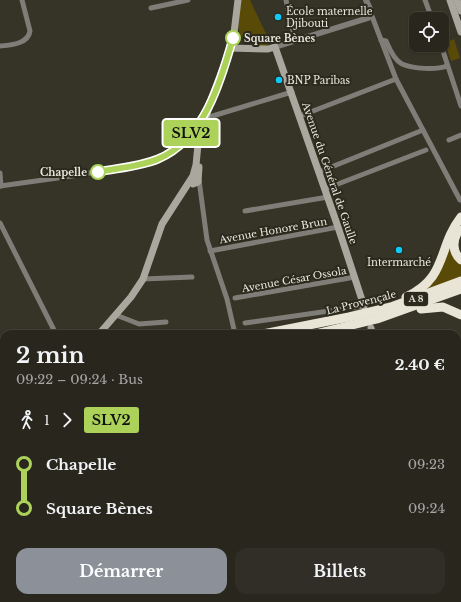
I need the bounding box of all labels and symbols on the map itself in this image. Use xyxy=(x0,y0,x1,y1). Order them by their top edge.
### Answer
place label: École maternelle Djibouti xyxy=(286,4,373,30)
marker: École maternelle Djibouti xyxy=(273,12,283,22)
marker: Square Bènes xyxy=(225,30,241,46)
place label: Square Bènes xyxy=(244,32,316,45)
place label: BNP Paribas xyxy=(287,74,351,87)
marker: BNP Paribas xyxy=(274,75,284,85)
street label: Avenue du Général de Gaulle xyxy=(299,100,360,246)
line badge: SLV2 xyxy=(163,120,219,146)
marker: Chapelle xyxy=(90,164,106,180)
place label: Chapelle xyxy=(40,166,87,179)
street label: Avenue Honore Brun xyxy=(217,215,328,247)
marker: Intermarché xyxy=(394,245,404,255)
place label: Intermarché xyxy=(367,256,431,269)
street label: Avenue César Ossola xyxy=(240,264,348,295)
street label: La Provençale xyxy=(325,287,398,317)
road number: A 8 xyxy=(404,292,428,306)

